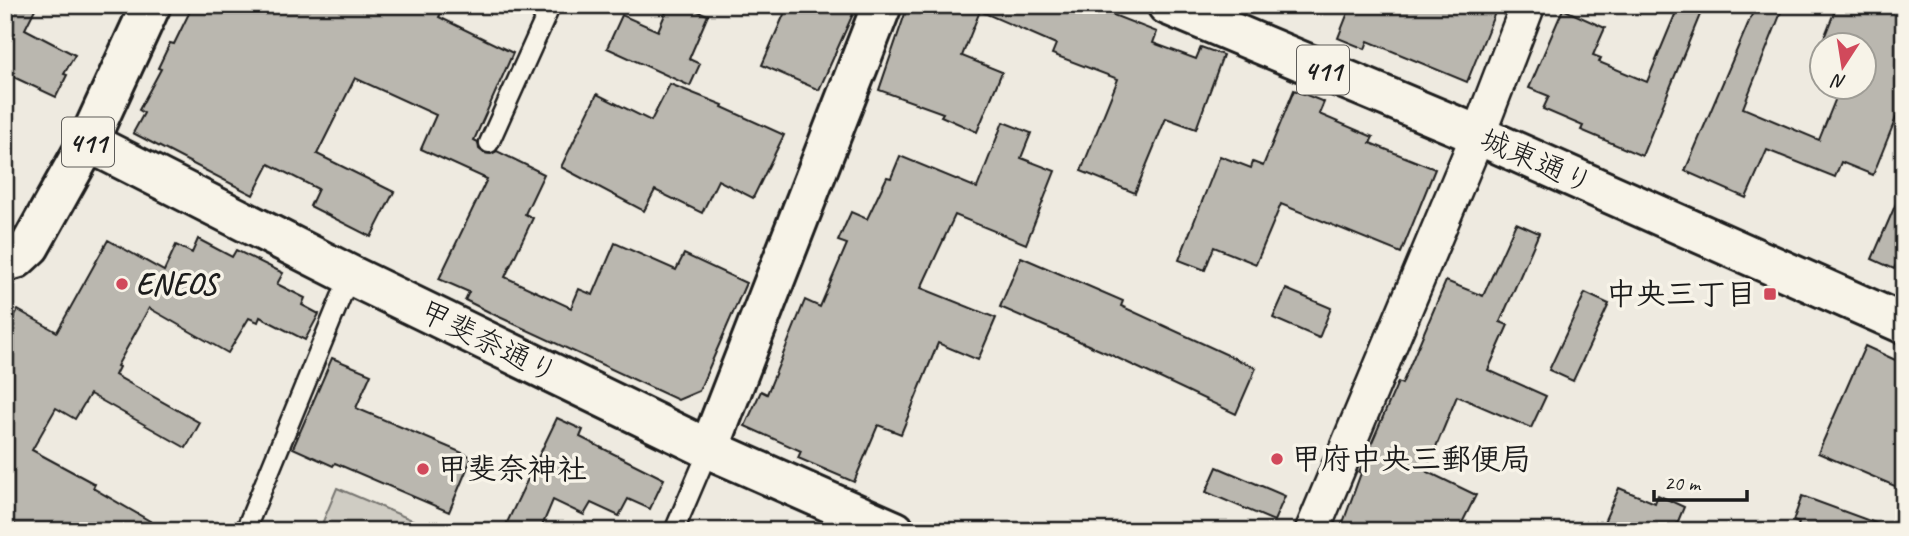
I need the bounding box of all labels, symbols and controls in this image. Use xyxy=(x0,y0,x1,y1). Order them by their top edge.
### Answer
north arrow xyxy=(1808,32,1878,102)
road number: 411 xyxy=(1297,46,1349,94)
text: N xyxy=(1828,68,1848,95)
road number: 411 xyxy=(62,118,114,166)
street label: 城東通り xyxy=(1474,119,1600,203)
place label: ENEOS xyxy=(136,265,221,303)
place label: 中央三丁目 xyxy=(1606,275,1756,313)
marker: ENEOS xyxy=(114,276,130,292)
marker: 中央三丁目 xyxy=(1762,286,1778,302)
street label: 甲斐奈通り xyxy=(413,292,565,392)
place label: 甲府中央三郵便局 xyxy=(1291,440,1531,478)
place label: 甲斐奈神社 xyxy=(437,450,587,488)
marker: 甲府中央三郵便局 xyxy=(1269,451,1285,467)
scale bar xyxy=(1654,459,1746,503)
marker: 甲斐奈神社 xyxy=(415,461,431,477)
text: 20 m xyxy=(1664,470,1702,496)

